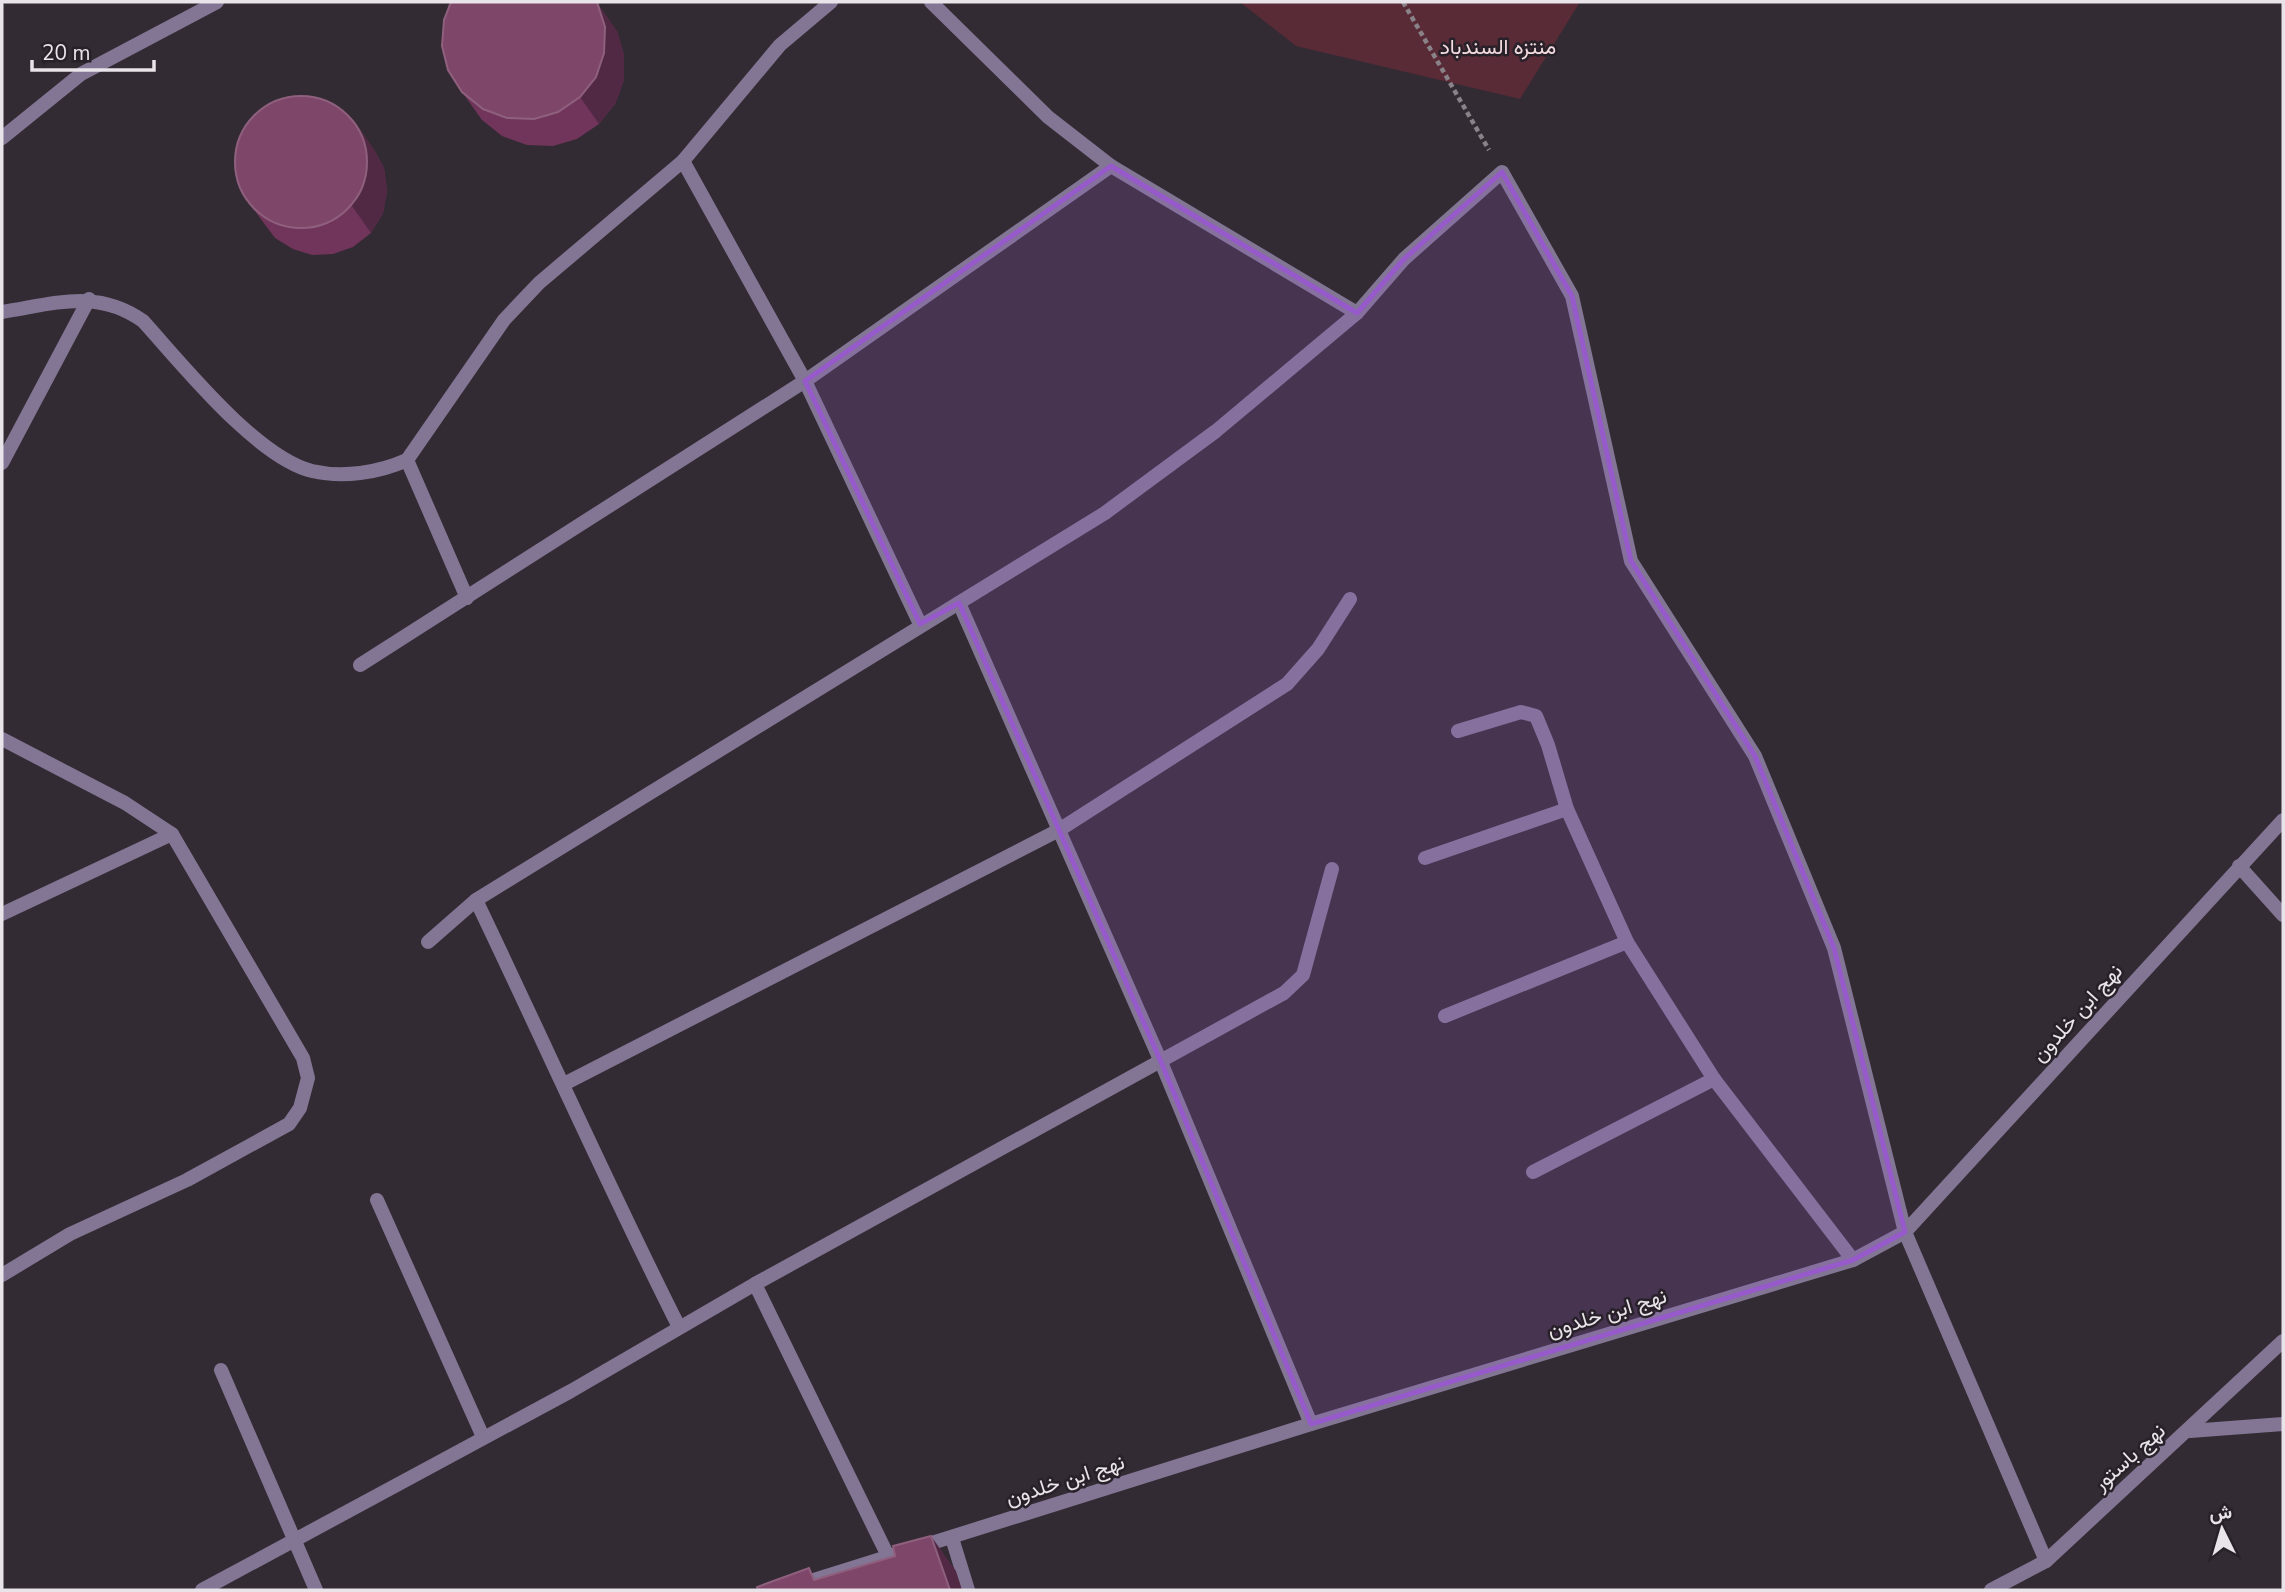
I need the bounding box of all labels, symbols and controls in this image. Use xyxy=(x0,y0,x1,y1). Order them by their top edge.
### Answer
scale bar xyxy=(32,28,154,72)
park label: منتزه السندباد xyxy=(1440,33,1556,61)
text: 20 m xyxy=(42,39,91,67)
street label: نهج ابن خلدون xyxy=(2025,958,2129,1068)
street label: نهج ابن خلدون xyxy=(1544,1282,1670,1344)
street label: نهج باستور xyxy=(2086,1417,2171,1498)
street label: نهج ابن خلدون xyxy=(1002,1448,1128,1512)
north arrow xyxy=(2187,1494,2257,1564)
text: ش xyxy=(2208,1499,2233,1527)

